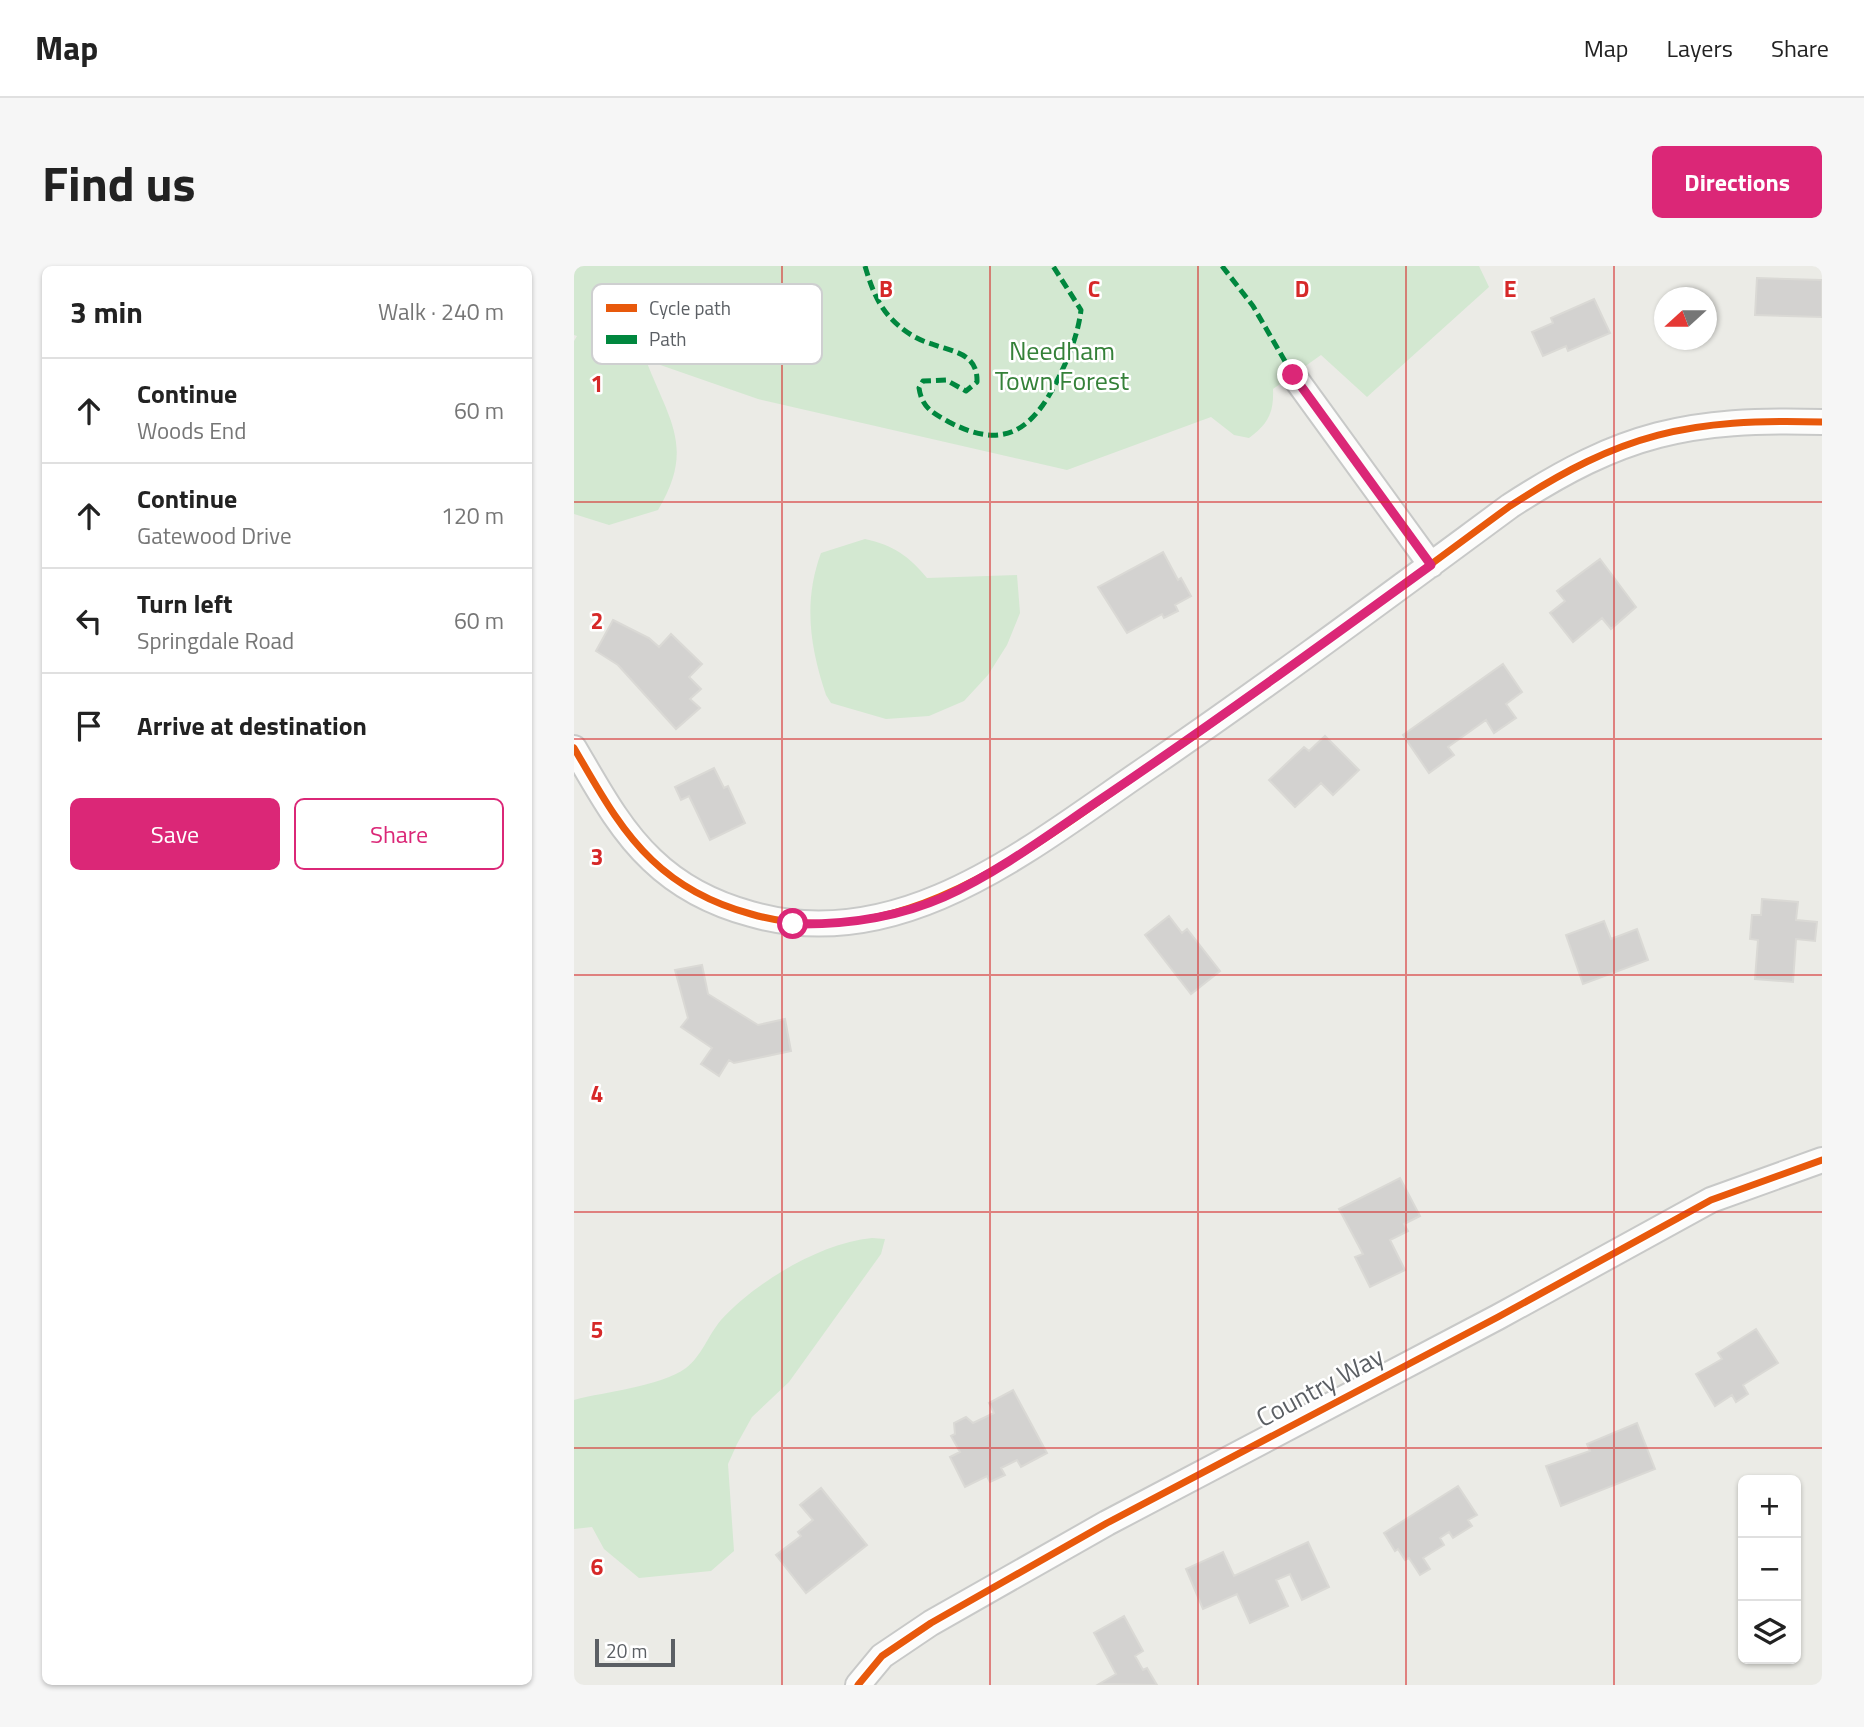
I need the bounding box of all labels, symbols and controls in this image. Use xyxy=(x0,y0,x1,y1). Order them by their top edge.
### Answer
text: Map xyxy=(35,23,98,73)
text: Map xyxy=(1584,30,1629,66)
text: Layers xyxy=(1667,30,1733,66)
text: Share xyxy=(1771,30,1829,66)
text: Find us xyxy=(42,145,196,220)
button: Directions xyxy=(1652,146,1822,218)
text: B xyxy=(879,271,893,306)
text: C xyxy=(1088,271,1100,306)
text: D xyxy=(1295,271,1309,306)
text: E xyxy=(1504,271,1516,306)
legend xyxy=(592,284,822,364)
north arrow xyxy=(1654,287,1717,350)
text: 3 min xyxy=(70,289,143,335)
text: Cycle path xyxy=(649,293,731,322)
text: Walk · 240 m xyxy=(378,294,504,329)
text: Path xyxy=(649,324,687,353)
park label: Needham Town Forest xyxy=(995,331,1129,400)
route end xyxy=(1277,359,1308,390)
text: 1 xyxy=(591,366,603,401)
text: Continue xyxy=(137,374,237,413)
icon: ahead xyxy=(70,392,108,430)
text: 60 m xyxy=(454,393,504,428)
text: Woods End xyxy=(137,413,246,448)
text: Continue xyxy=(137,479,237,518)
icon: ahead xyxy=(70,497,108,535)
text: 120 m xyxy=(441,498,504,533)
text: Gatewood Drive xyxy=(137,518,292,553)
text: Turn left xyxy=(137,584,232,623)
icon: left xyxy=(70,602,108,640)
text: 60 m xyxy=(454,603,504,638)
text: 2 xyxy=(591,603,603,638)
text: Springdale Road xyxy=(137,623,294,658)
text: Arrive at destination xyxy=(137,706,367,745)
icon: arrive xyxy=(70,707,108,745)
button: Save xyxy=(70,798,280,870)
button: Share xyxy=(294,798,504,870)
text: 3 xyxy=(591,839,603,874)
route start xyxy=(777,908,808,939)
text: 4 xyxy=(591,1076,603,1111)
text: 5 xyxy=(591,1312,603,1347)
street label: Country Way xyxy=(1249,1337,1391,1437)
map controls xyxy=(1738,1475,1801,1664)
button: + xyxy=(1738,1475,1801,1538)
button: − xyxy=(1738,1538,1801,1601)
text: 6 xyxy=(591,1549,604,1584)
button: layers xyxy=(1738,1601,1801,1664)
scale bar xyxy=(595,1636,676,1668)
text: 20 m xyxy=(606,1636,647,1665)

